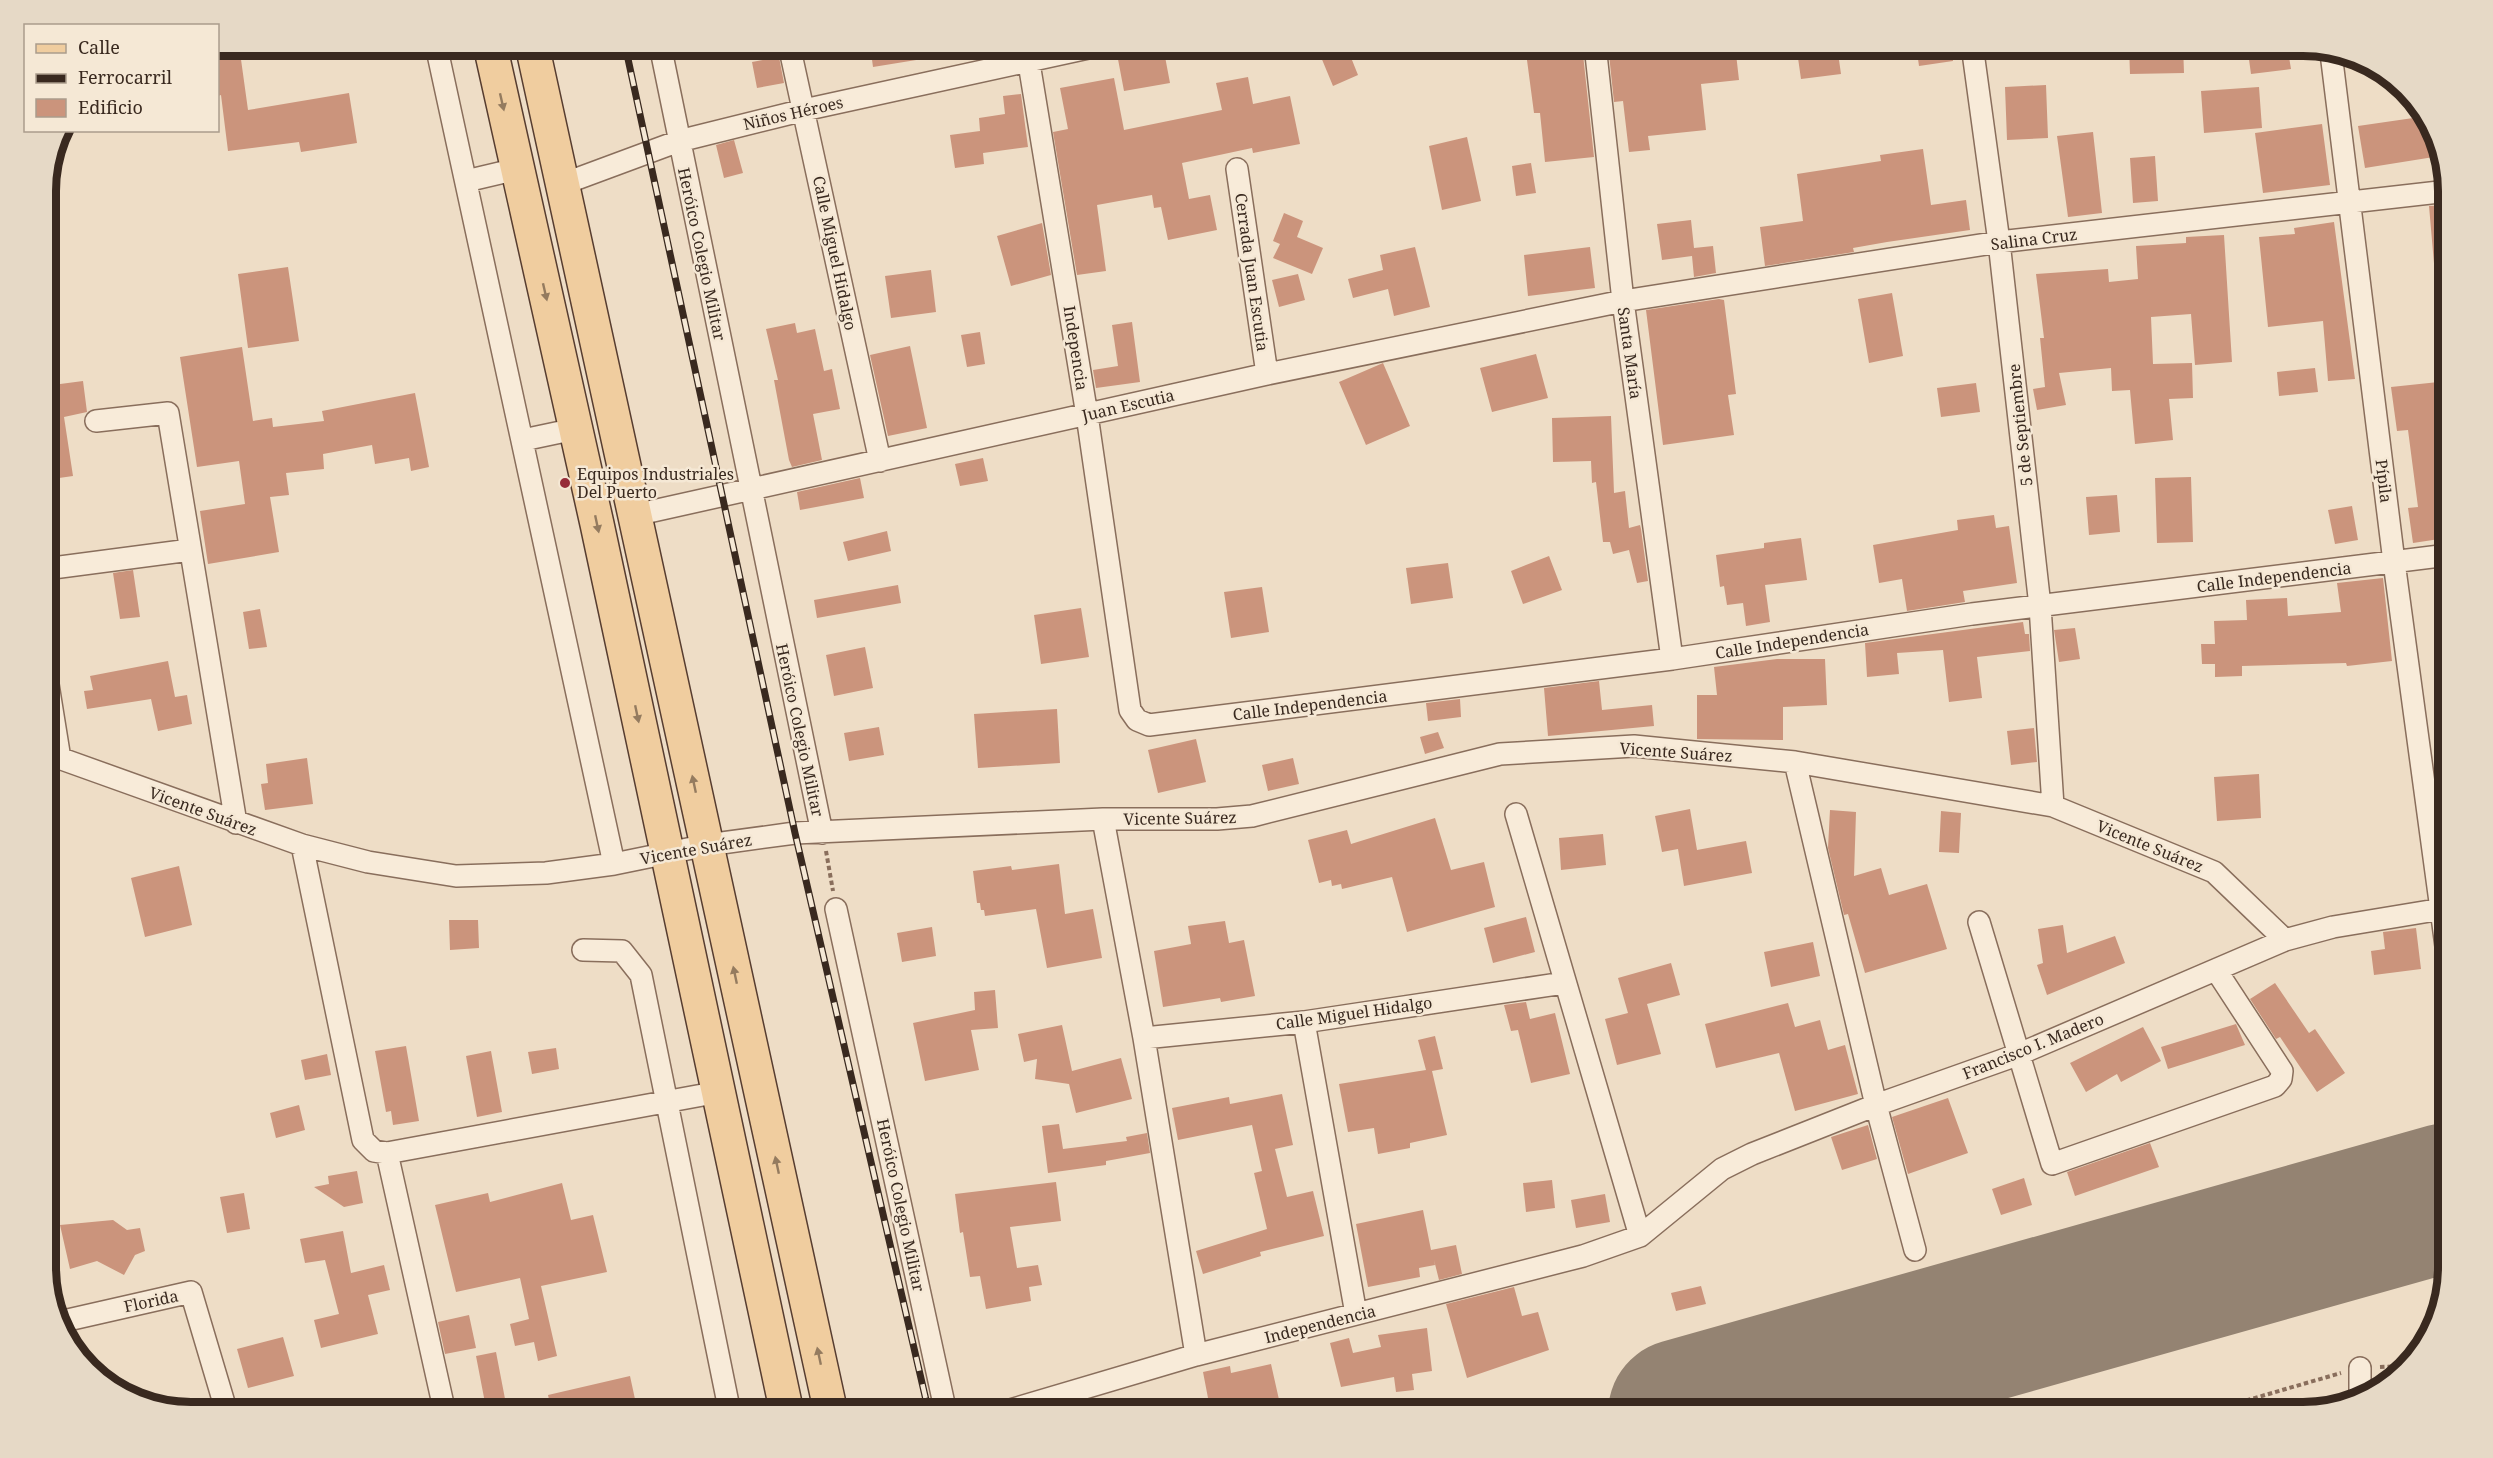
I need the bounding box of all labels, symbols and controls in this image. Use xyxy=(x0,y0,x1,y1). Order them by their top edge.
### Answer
legend xyxy=(24,24,219,132)
text: Calle xyxy=(78,35,120,59)
text: Ferrocarril xyxy=(78,65,173,89)
street label: Niños Héroes xyxy=(741,91,845,135)
one-way arrow xyxy=(498,93,508,111)
text: Edificio xyxy=(78,95,143,119)
street label: Heróico Colegio Militar xyxy=(673,165,731,343)
street label: Calle Miguel Hidalgo xyxy=(808,174,862,332)
street label: Cerrada Juan Escutia xyxy=(1230,192,1274,352)
street label: Salina Cruz xyxy=(1989,223,2079,255)
one-way arrow xyxy=(541,283,550,302)
street label: Indepencia xyxy=(1058,304,1094,392)
street label: Santa María xyxy=(1613,306,1647,400)
street label: 5 de Septiembre xyxy=(2003,363,2037,487)
street label: Juan Escutia xyxy=(1079,384,1176,427)
street label: Pípila xyxy=(2370,458,2398,504)
place label: Equipos Industriales Del Puerto xyxy=(577,463,734,503)
marker: Equipos Industriales Del Puerto xyxy=(558,476,572,490)
one-way arrow xyxy=(592,514,602,533)
street label: Calle Independencia xyxy=(2196,557,2352,597)
street label: Calle Independencia xyxy=(1714,618,1870,664)
street label: Heróico Colegio Militar xyxy=(771,641,829,819)
street label: Calle Independencia xyxy=(1232,685,1388,725)
one-way arrow xyxy=(633,705,643,724)
street label: Vicente Suárez xyxy=(1619,737,1733,767)
one-way arrow xyxy=(689,775,698,794)
street label: Vicente Suárez xyxy=(146,781,260,841)
street label: Vicente Suárez xyxy=(1123,806,1237,830)
street label: Vicente Suárez xyxy=(2093,815,2207,877)
street label: Vicente Suárez xyxy=(638,828,754,870)
one-way arrow xyxy=(730,966,740,984)
street label: Calle Miguel Hidalgo xyxy=(1274,991,1434,1035)
street label: Francisco I. Madero xyxy=(1959,1008,2107,1084)
street label: Heróico Colegio Militar xyxy=(872,1116,930,1294)
one-way arrow xyxy=(772,1156,781,1175)
street label: Florida xyxy=(122,1285,180,1317)
street label: Independencia xyxy=(1262,1300,1378,1348)
one-way arrow xyxy=(813,1347,823,1365)

